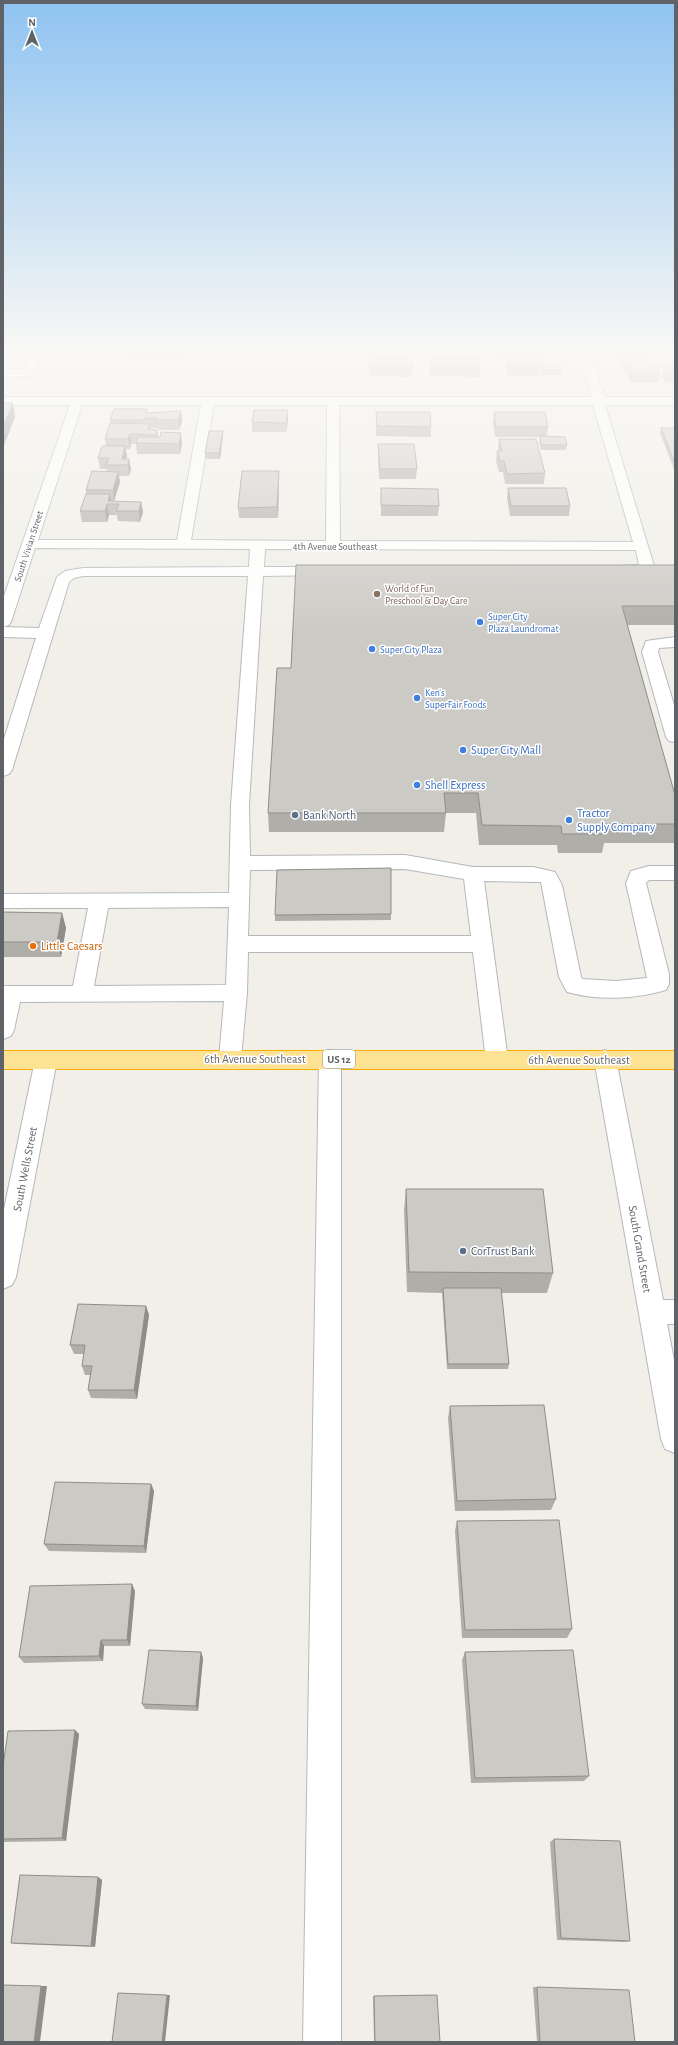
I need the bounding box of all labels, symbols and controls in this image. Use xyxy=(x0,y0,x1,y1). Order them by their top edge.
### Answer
north arrow xyxy=(12,12,52,52)
text: N xyxy=(28,17,36,28)
street label: South Vivian Street xyxy=(13,509,45,583)
street label: 4th Avenue Southeast xyxy=(293,542,378,552)
place label: World of Fun Preschool & Day Care xyxy=(385,584,468,606)
marker: World of Fun Preschool & Day Care xyxy=(372,589,382,599)
place label: Super City Plaza Laundromat xyxy=(488,612,559,634)
marker: Super City Plaza Laundromat xyxy=(475,617,485,627)
marker: Super City Plaza xyxy=(367,644,377,654)
place label: Super City Plaza xyxy=(380,645,443,655)
place label: Ken's SuperFair Foods xyxy=(425,688,487,710)
marker: Ken's SuperFair Foods xyxy=(412,693,422,703)
place label: Super City Mall xyxy=(471,744,541,757)
marker: Super City Mall xyxy=(458,745,468,755)
place label: Shell Express xyxy=(425,779,486,791)
marker: Shell Express xyxy=(412,780,422,790)
place label: Tractor Supply Company xyxy=(577,807,655,834)
place label: Bank North xyxy=(303,809,356,821)
marker: Bank North xyxy=(290,810,300,820)
marker: Tractor Supply Company xyxy=(564,815,574,825)
place label: Little Caesars xyxy=(41,940,103,952)
marker: Little Caesars xyxy=(28,941,38,951)
road number: US 12 xyxy=(323,1050,355,1068)
street label: 6th Avenue Southeast xyxy=(204,1053,306,1065)
street label: 6th Avenue Southeast xyxy=(528,1054,630,1066)
street label: South Wells Street xyxy=(11,1126,39,1212)
street label: South Grand Street xyxy=(626,1204,654,1294)
place label: CorTrust Bank xyxy=(471,1245,535,1257)
marker: CorTrust Bank xyxy=(458,1246,468,1256)

